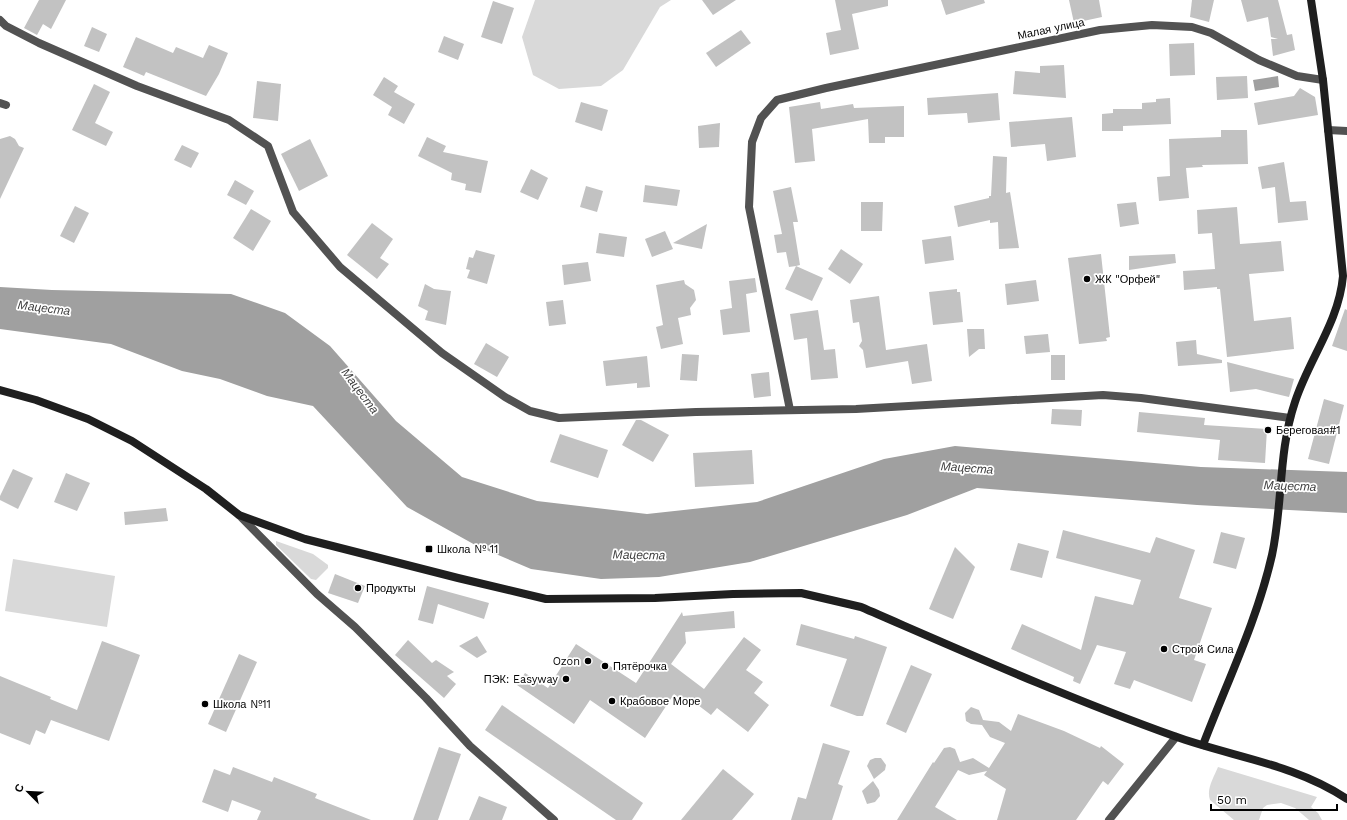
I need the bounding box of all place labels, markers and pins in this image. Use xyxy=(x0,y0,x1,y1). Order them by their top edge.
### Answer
place label: ЖК "Орфей" xyxy=(1095,273,1160,286)
marker: ЖК "Орфей" xyxy=(1082,274,1092,284)
place label: Береговая#1 xyxy=(1276,424,1341,437)
marker: Береговая#1 xyxy=(1263,425,1273,435)
place label: Школа № 11 xyxy=(437,543,498,556)
marker: Школа № 11 xyxy=(424,544,434,554)
place label: Продукты xyxy=(366,582,416,595)
marker: Продукты xyxy=(353,583,363,593)
place label: Строй Сила xyxy=(1172,643,1235,656)
marker: Строй Сила xyxy=(1159,644,1169,654)
place label: Ozon xyxy=(553,655,580,668)
marker: Ozon xyxy=(583,656,593,666)
place label: Пятёрочка xyxy=(613,660,668,673)
marker: Пятёрочка xyxy=(600,661,610,671)
place label: ПЭК: Easyway xyxy=(484,673,558,686)
marker: ПЭК: Easyway xyxy=(561,674,571,684)
place label: Крабовое Море xyxy=(620,695,700,708)
marker: Крабовое Море xyxy=(607,696,617,706)
place label: Школа №11 xyxy=(213,698,271,711)
marker: Школа №11 xyxy=(200,699,210,709)

